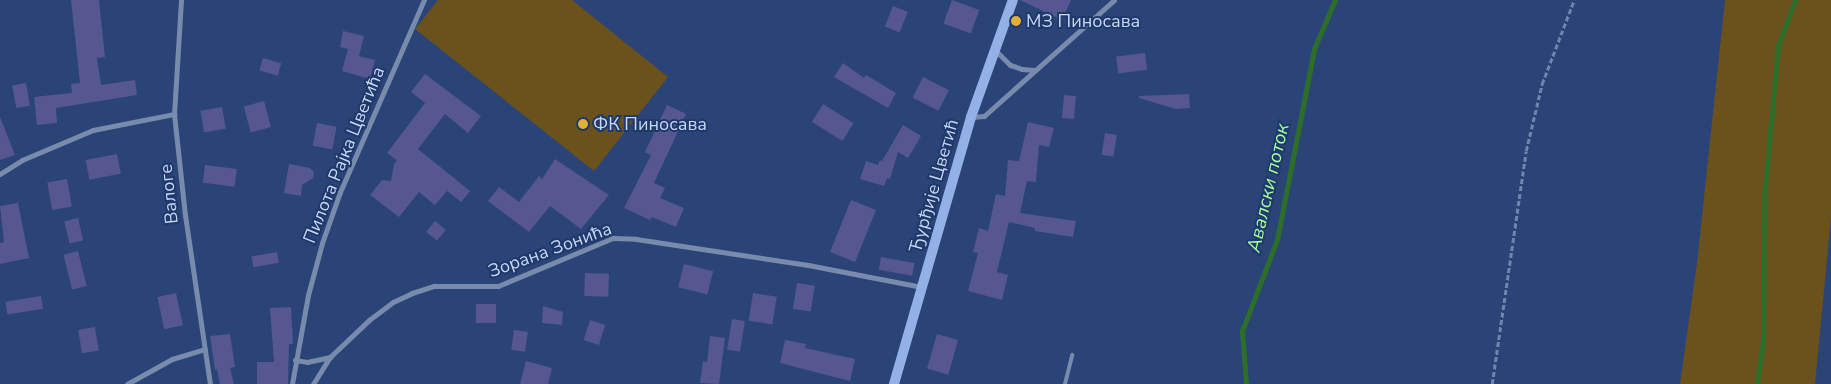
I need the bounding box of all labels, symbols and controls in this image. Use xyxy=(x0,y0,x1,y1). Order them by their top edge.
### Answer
place label: МЗ Пиносава xyxy=(1026,10,1140,32)
marker: МЗ Пиносава xyxy=(1010,15,1022,27)
street label: Пилота Рајка Цветића xyxy=(299,64,389,246)
place label: ФК Пиносава xyxy=(593,113,707,135)
street label: Ђурђије Цветић xyxy=(905,117,963,255)
marker: ФК Пиносава xyxy=(577,118,589,130)
water label: Авалски поток xyxy=(1243,121,1295,255)
street label: Валоге xyxy=(155,163,183,225)
street label: Зорана Зонића xyxy=(485,218,615,282)

